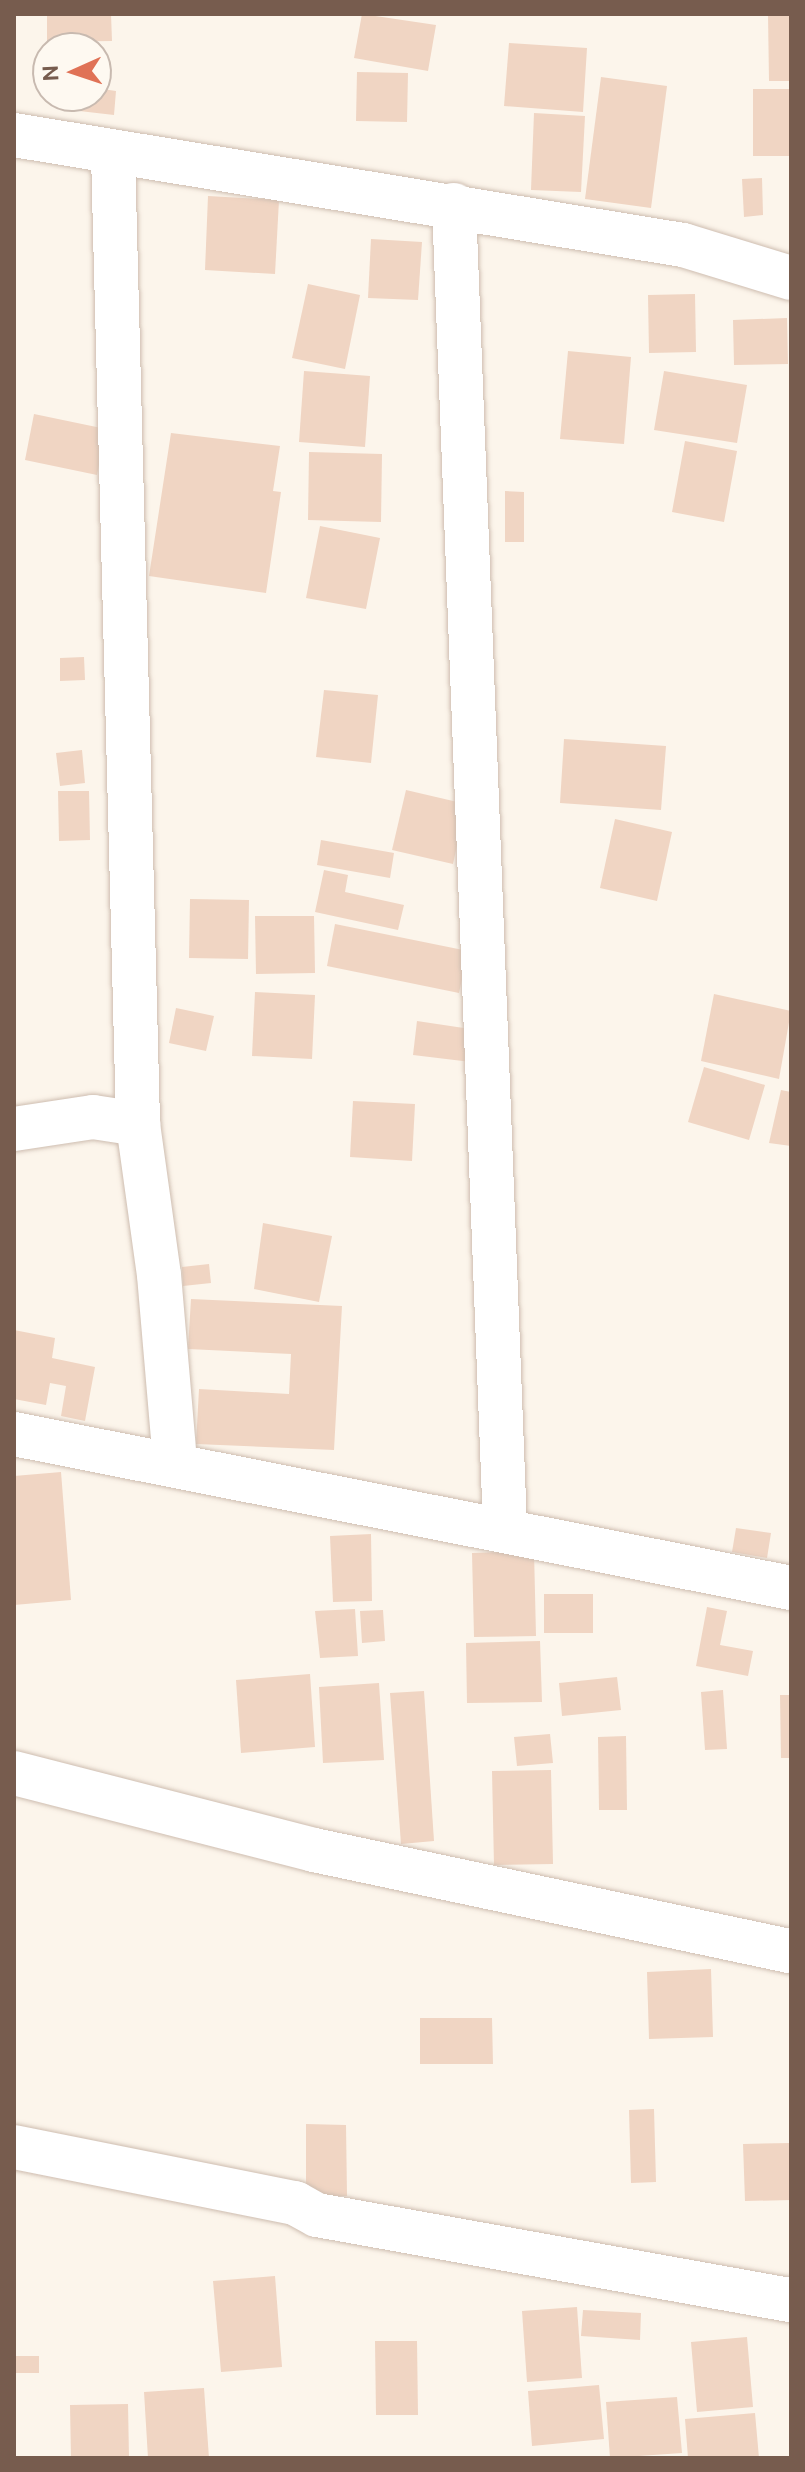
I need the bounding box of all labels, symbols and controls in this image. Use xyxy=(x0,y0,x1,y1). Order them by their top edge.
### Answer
north arrow xyxy=(32,32,112,112)
text: N xyxy=(37,64,62,82)

